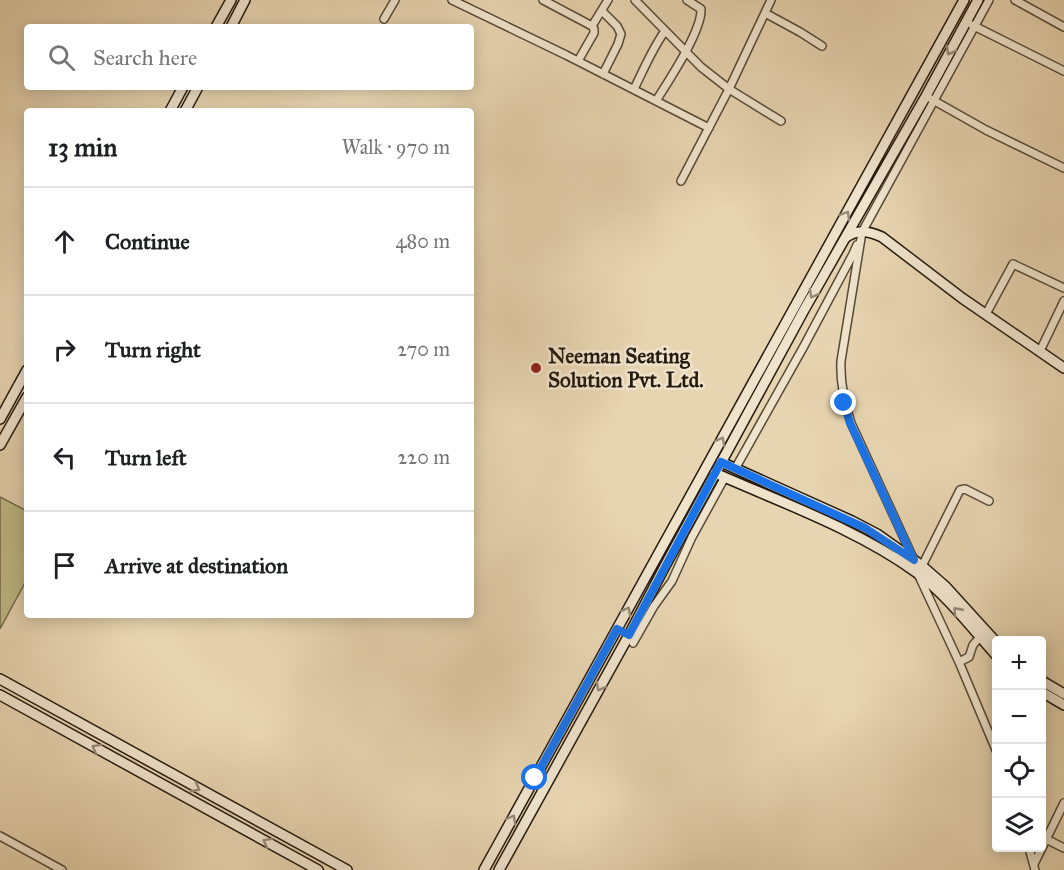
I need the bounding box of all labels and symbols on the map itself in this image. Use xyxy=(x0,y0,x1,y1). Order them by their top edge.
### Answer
one-way arrow xyxy=(946,45,957,56)
one-way arrow xyxy=(838,210,850,221)
one-way arrow xyxy=(808,288,820,298)
place label: Neeman Seating Solution Pvt. Ltd. xyxy=(548,343,704,393)
marker: Neeman Seating Solution Pvt. Ltd. xyxy=(529,361,543,375)
route end xyxy=(830,389,856,415)
one-way arrow xyxy=(714,436,725,447)
one-way arrow xyxy=(620,607,631,617)
one-way arrow xyxy=(953,607,964,618)
one-way arrow xyxy=(596,681,607,691)
one-way arrow xyxy=(92,744,102,755)
route start xyxy=(521,764,547,790)
one-way arrow xyxy=(190,781,200,792)
one-way arrow xyxy=(505,815,517,825)
one-way arrow xyxy=(262,838,273,849)

